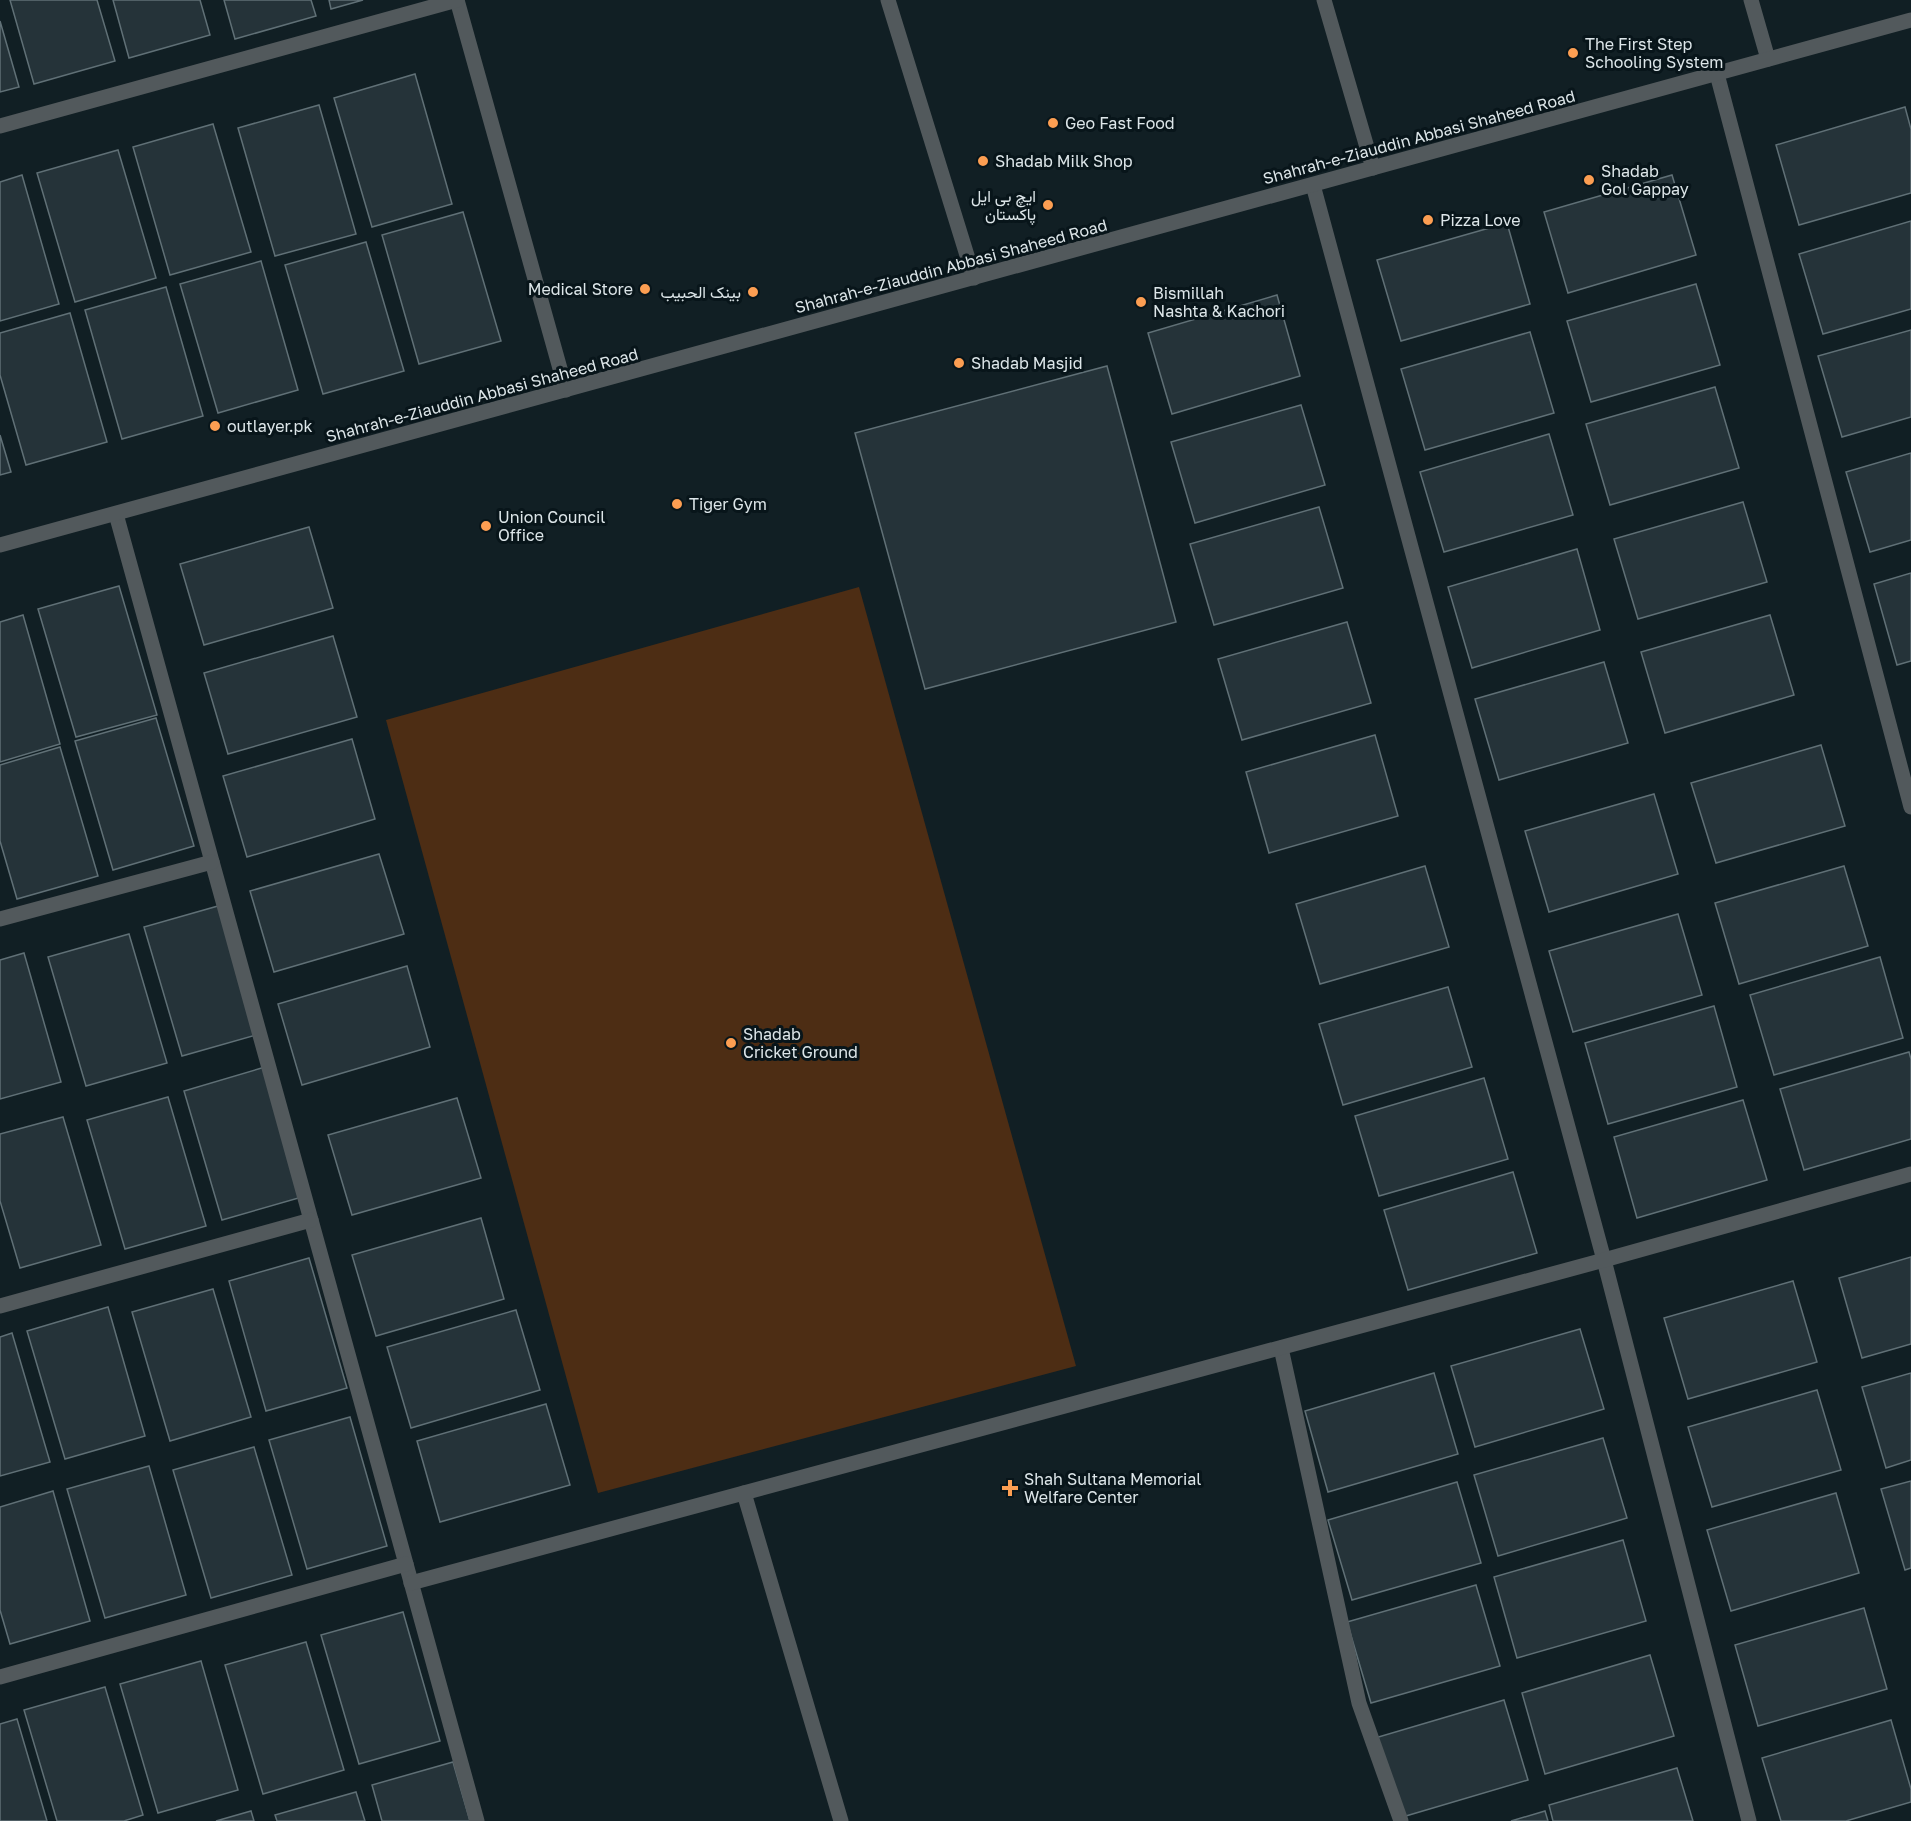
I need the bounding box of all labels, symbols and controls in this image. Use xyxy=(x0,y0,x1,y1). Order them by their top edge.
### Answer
place label: The First Step Schooling System xyxy=(1585,34,1723,72)
marker: The First Step Schooling System xyxy=(1566,46,1580,60)
street label: Shahrah-e-Ziauddin Abbasi Shaheed Road xyxy=(1261,86,1577,188)
place label: Geo Fast Food xyxy=(1065,113,1175,133)
marker: Geo Fast Food xyxy=(1046,116,1060,130)
place label: Shadab Milk Shop xyxy=(995,151,1133,171)
marker: Shadab Milk Shop xyxy=(976,154,990,168)
place label: Shadab Gol Gappay xyxy=(1601,161,1689,199)
marker: Shadab Gol Gappay xyxy=(1582,173,1596,187)
place label: ایچ بی ایل پاکستان xyxy=(971,186,1036,226)
marker: ایچ بی ایل پاکستان xyxy=(1041,198,1055,212)
place label: Pizza Love xyxy=(1440,210,1520,230)
marker: Pizza Love xyxy=(1421,213,1435,227)
street label: Shahrah-e-Ziauddin Abbasi Shaheed Road xyxy=(793,215,1109,317)
place label: Medical Store xyxy=(528,279,633,299)
marker: Medical Store xyxy=(638,282,652,296)
place label: بينک الحبيب xyxy=(661,282,741,302)
place label: Bismillah Nashta & Kachori xyxy=(1153,283,1285,321)
marker: بينک الحبيب xyxy=(746,285,760,299)
marker: Bismillah Nashta & Kachori xyxy=(1134,295,1148,309)
street label: Shahrah-e-Ziauddin Abbasi Shaheed Road xyxy=(324,344,640,446)
place label: Shadab Masjid xyxy=(971,353,1083,373)
marker: Shadab Masjid xyxy=(952,356,966,370)
place label: outlayer.pk xyxy=(227,416,312,436)
marker: outlayer.pk xyxy=(208,419,222,433)
place label: Tiger Gym xyxy=(689,494,767,514)
marker: Tiger Gym xyxy=(670,497,684,511)
place label: Union Council Office xyxy=(498,507,605,545)
marker: Union Council Office xyxy=(479,519,493,533)
place label: Shadab Cricket Ground xyxy=(743,1024,858,1062)
marker: Shadab Cricket Ground xyxy=(724,1036,738,1050)
place label: Shah Sultana Memorial Welfare Center xyxy=(1024,1469,1202,1507)
marker: Shah Sultana Memorial Welfare Center xyxy=(1001,1479,1019,1497)

